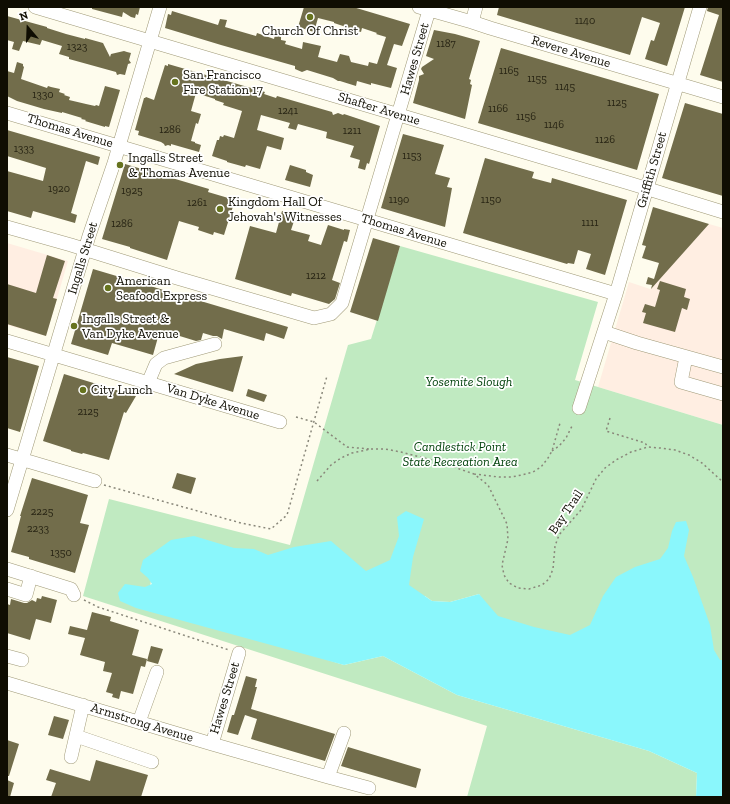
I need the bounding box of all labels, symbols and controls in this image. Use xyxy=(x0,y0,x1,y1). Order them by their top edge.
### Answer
north arrow xyxy=(8,8,48,48)
text: N xyxy=(18,9,30,24)
marker: Church Of Christ xyxy=(305,12,315,22)
house number: 1140 xyxy=(575,14,595,28)
street label: Hawes Street xyxy=(397,21,433,97)
place label: Church Of Christ xyxy=(262,23,358,39)
street label: Revere Avenue xyxy=(530,33,612,71)
house number: 1187 xyxy=(436,37,456,51)
house number: 1323 xyxy=(67,40,87,54)
house number: 1165 xyxy=(499,64,519,78)
place label: San Francisco Fire Station 17 xyxy=(183,67,263,98)
house number: 1155 xyxy=(527,72,547,86)
marker: San Francisco Fire Station 17 xyxy=(170,77,180,87)
house number: 1145 xyxy=(555,80,575,94)
house number: 1330 xyxy=(32,88,54,102)
street label: Shafter Avenue xyxy=(336,89,422,129)
house number: 1125 xyxy=(607,96,627,110)
house number: 1166 xyxy=(488,102,508,116)
house number: 1241 xyxy=(278,104,298,118)
street label: Thomas Avenue xyxy=(25,110,115,152)
house number: 1156 xyxy=(516,110,536,124)
house number: 1146 xyxy=(544,118,564,132)
house number: 1286 xyxy=(159,123,181,137)
house number: 1211 xyxy=(343,124,361,138)
street label: Griffith Street xyxy=(634,130,670,210)
house number: 1126 xyxy=(595,133,615,147)
house number: 1333 xyxy=(14,142,34,156)
house number: 1153 xyxy=(402,149,422,163)
place label: Ingalls Street & Thomas Avenue xyxy=(128,150,230,181)
marker: Ingalls Street & Thomas Avenue xyxy=(115,160,125,170)
house number: 1920 xyxy=(48,182,70,196)
house number: 1925 xyxy=(121,184,143,198)
house number: 1190 xyxy=(389,193,409,207)
house number: 1150 xyxy=(481,193,501,207)
place label: Kingdom Hall Of Jehovah's Witnesses xyxy=(228,194,342,225)
house number: 1261 xyxy=(187,196,207,210)
marker: Kingdom Hall Of Jehovah's Witnesses xyxy=(215,204,225,214)
street label: Thomas Avenue xyxy=(359,210,449,252)
house number: 1111 xyxy=(582,216,598,230)
house number: 1286 xyxy=(111,217,133,231)
street label: Ingalls Street xyxy=(65,220,101,296)
house number: 1212 xyxy=(306,269,326,283)
place label: American Seafood Express xyxy=(116,273,207,304)
marker: American Seafood Express xyxy=(103,283,113,293)
place label: Ingalls Street & Van Dyke Avenue xyxy=(82,311,179,342)
marker: Ingalls Street & Van Dyke Avenue xyxy=(69,321,79,331)
park label: Yosemite Slough xyxy=(426,374,512,390)
street label: Van Dyke Avenue xyxy=(164,380,262,424)
place label: City Lunch xyxy=(91,382,152,398)
marker: City Lunch xyxy=(78,385,88,395)
house number: 2125 xyxy=(77,405,99,419)
park label: Candlestick Point State Recreation Area xyxy=(403,439,517,470)
street label: Bay Trail xyxy=(546,487,586,537)
house number: 2225 xyxy=(31,505,53,519)
house number: 2233 xyxy=(27,522,49,536)
house number: 1350 xyxy=(50,546,72,560)
street label: Hawes Street xyxy=(207,660,243,736)
street label: Armstrong Avenue xyxy=(89,700,195,746)

